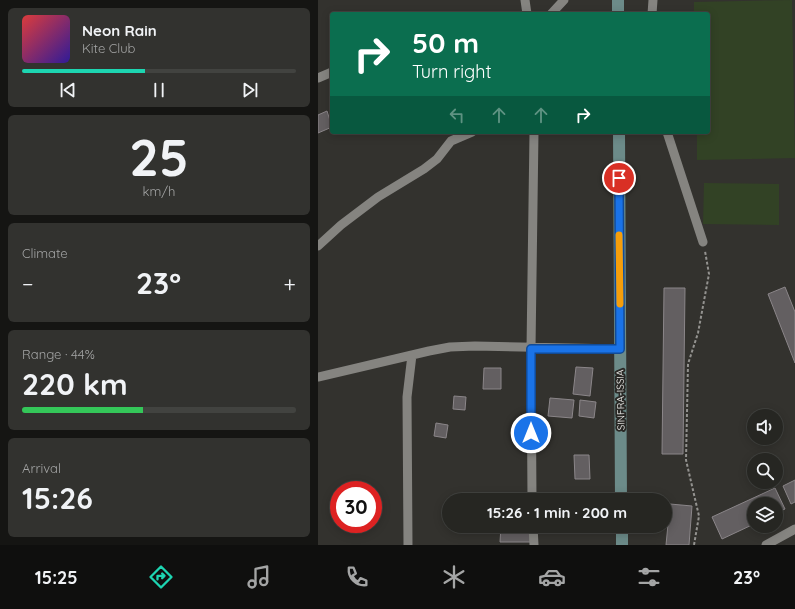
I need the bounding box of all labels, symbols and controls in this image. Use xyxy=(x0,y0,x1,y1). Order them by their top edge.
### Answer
text: Neon Rain xyxy=(82,21,157,40)
text: 50 m xyxy=(412,25,479,60)
icon: right xyxy=(346,28,398,80)
text: Kite Club xyxy=(82,40,135,56)
text: Turn right xyxy=(412,60,492,83)
icon: previous xyxy=(57,79,79,101)
icon: pause xyxy=(148,79,170,101)
icon: next xyxy=(239,79,261,101)
icon: left xyxy=(446,104,468,126)
icon: ahead xyxy=(488,104,510,126)
icon: ahead xyxy=(530,104,552,126)
icon: right xyxy=(572,104,594,126)
text: 25 xyxy=(129,124,189,189)
pin xyxy=(602,161,636,195)
icon: arrive xyxy=(608,167,630,189)
text: km/h xyxy=(143,183,175,199)
text: Climate xyxy=(22,245,68,261)
text: 23° xyxy=(136,264,181,302)
text: − xyxy=(22,270,33,298)
text: + xyxy=(284,270,296,298)
text: Range · 44% xyxy=(22,346,95,362)
text: 220 km xyxy=(22,365,128,403)
street label: SINFRA-ISSIA xyxy=(613,369,628,431)
map controls xyxy=(747,409,783,533)
button: sound xyxy=(747,409,783,445)
position arrow xyxy=(510,412,552,454)
button: search xyxy=(747,453,783,489)
text: Arrival xyxy=(22,460,61,476)
text: 15:26 xyxy=(22,479,93,517)
speed limit sign: 30 xyxy=(330,481,382,533)
button: layers xyxy=(747,497,783,533)
text: 15:26 · 1 min · 200 m xyxy=(487,503,627,522)
icon: directions xyxy=(147,563,175,591)
icon: music xyxy=(245,563,273,591)
icon: phone xyxy=(343,563,371,591)
icon: climate xyxy=(440,563,468,591)
icon: car xyxy=(538,563,566,591)
icon: filters xyxy=(635,563,663,591)
text: 15:25 xyxy=(35,566,78,589)
text: 23° xyxy=(733,566,760,589)

